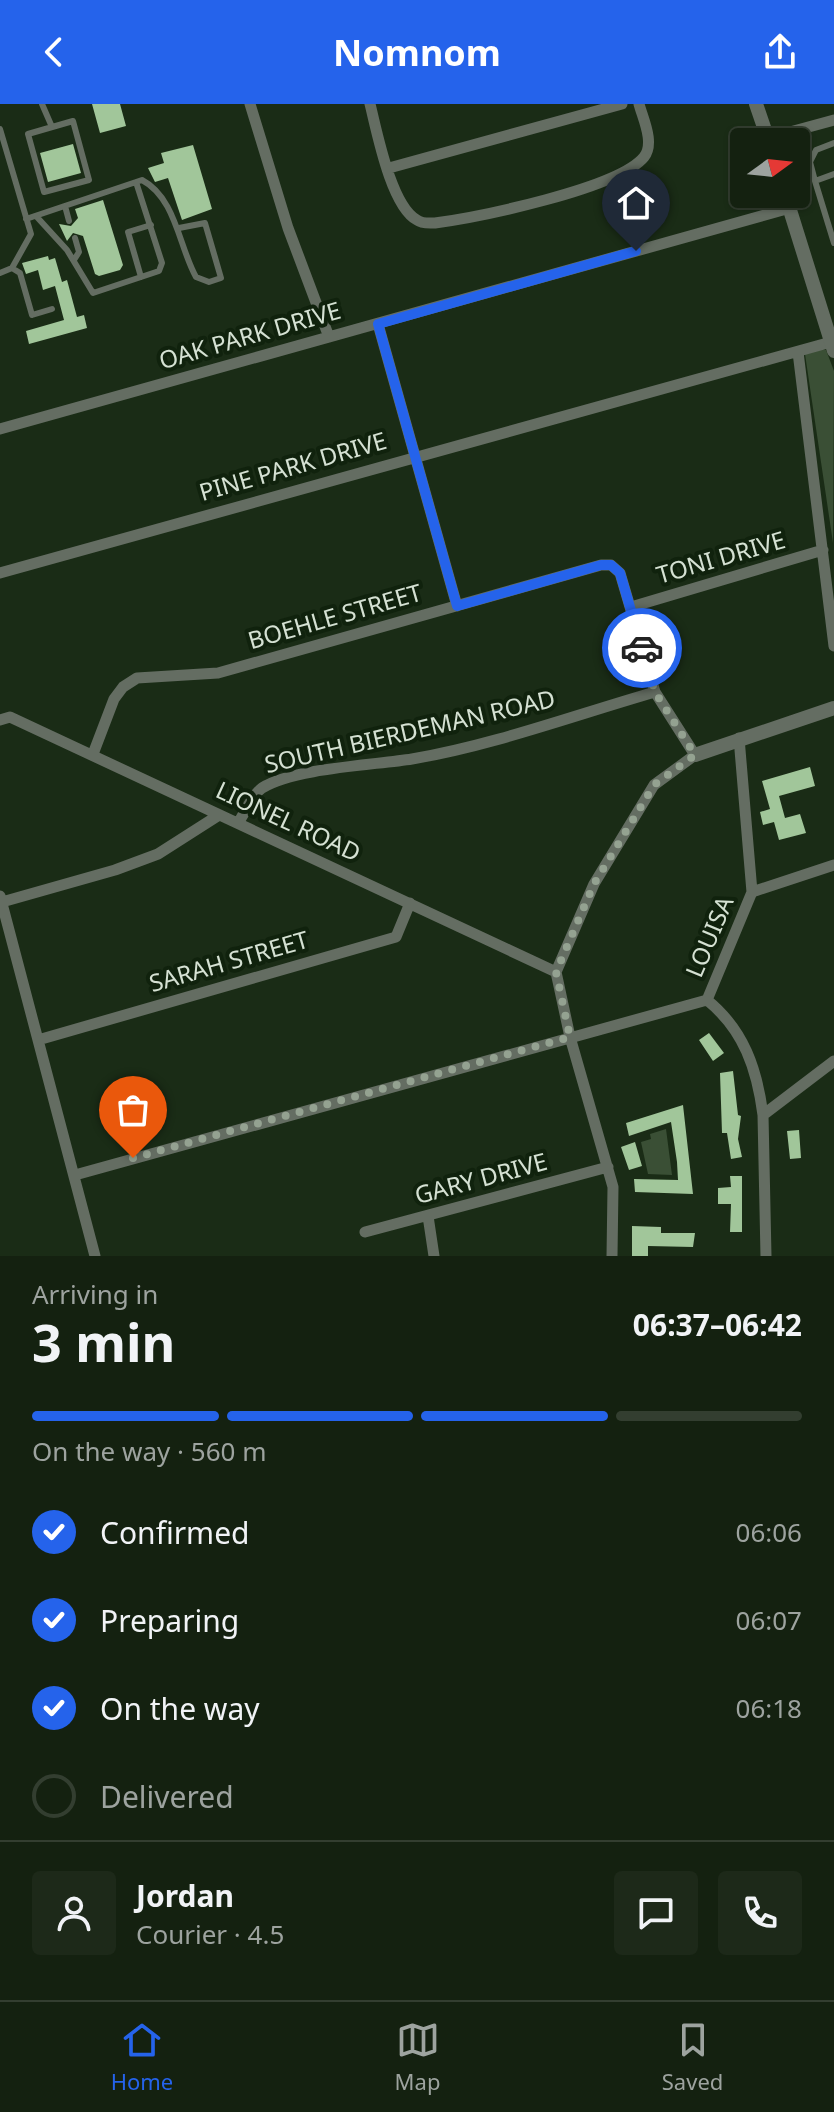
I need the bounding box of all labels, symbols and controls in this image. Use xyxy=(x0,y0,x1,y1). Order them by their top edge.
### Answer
text: Nomnom xyxy=(333,28,501,77)
icon: back xyxy=(32,30,76,74)
icon: share xyxy=(758,30,802,74)
north arrow xyxy=(730,128,810,208)
map controls xyxy=(730,128,810,208)
pin xyxy=(602,169,670,251)
icon: home xyxy=(614,181,658,225)
street label: OAK PARK DRIVE xyxy=(155,293,344,376)
street label: PINE PARK DRIVE xyxy=(195,423,390,508)
street label: TONI DRIVE xyxy=(652,522,789,591)
street label: BOEHLE STREET xyxy=(244,575,426,656)
courier xyxy=(602,608,682,688)
icon: car xyxy=(620,626,664,670)
street label: SOUTH BIERDEMAN ROAD xyxy=(261,681,558,780)
street label: LIONEL ROAD xyxy=(211,773,366,869)
street label: LOUISA xyxy=(677,890,741,982)
street label: SARAH STREET xyxy=(145,922,313,999)
pin xyxy=(99,1076,167,1158)
icon: bag xyxy=(111,1088,155,1132)
street label: GARY DRIVE xyxy=(411,1144,551,1211)
text: Arriving in xyxy=(32,1276,158,1312)
text: 06:37–06:42 xyxy=(633,1304,802,1345)
text: 3 min xyxy=(32,1306,175,1377)
text: On the way · 560 m xyxy=(32,1433,266,1469)
icon: check xyxy=(32,1510,76,1554)
text: Confirmed xyxy=(100,1512,250,1553)
text: 06:06 xyxy=(736,1514,802,1550)
icon: check xyxy=(32,1598,76,1642)
text: Preparing xyxy=(100,1600,239,1641)
text: 06:07 xyxy=(736,1602,802,1638)
icon: check xyxy=(32,1686,76,1730)
text: On the way xyxy=(100,1688,260,1729)
text: 06:18 xyxy=(736,1690,802,1726)
text: Delivered xyxy=(100,1776,234,1817)
button: person xyxy=(32,1871,116,1955)
button: chat xyxy=(614,1871,698,1955)
button: phone xyxy=(718,1871,802,1955)
text: Jordan xyxy=(136,1875,234,1916)
text: Courier · 4.5 xyxy=(136,1916,284,1952)
tab: Home xyxy=(111,2018,173,2096)
tab: Map xyxy=(395,2018,440,2096)
tab: Saved xyxy=(662,2018,723,2096)

